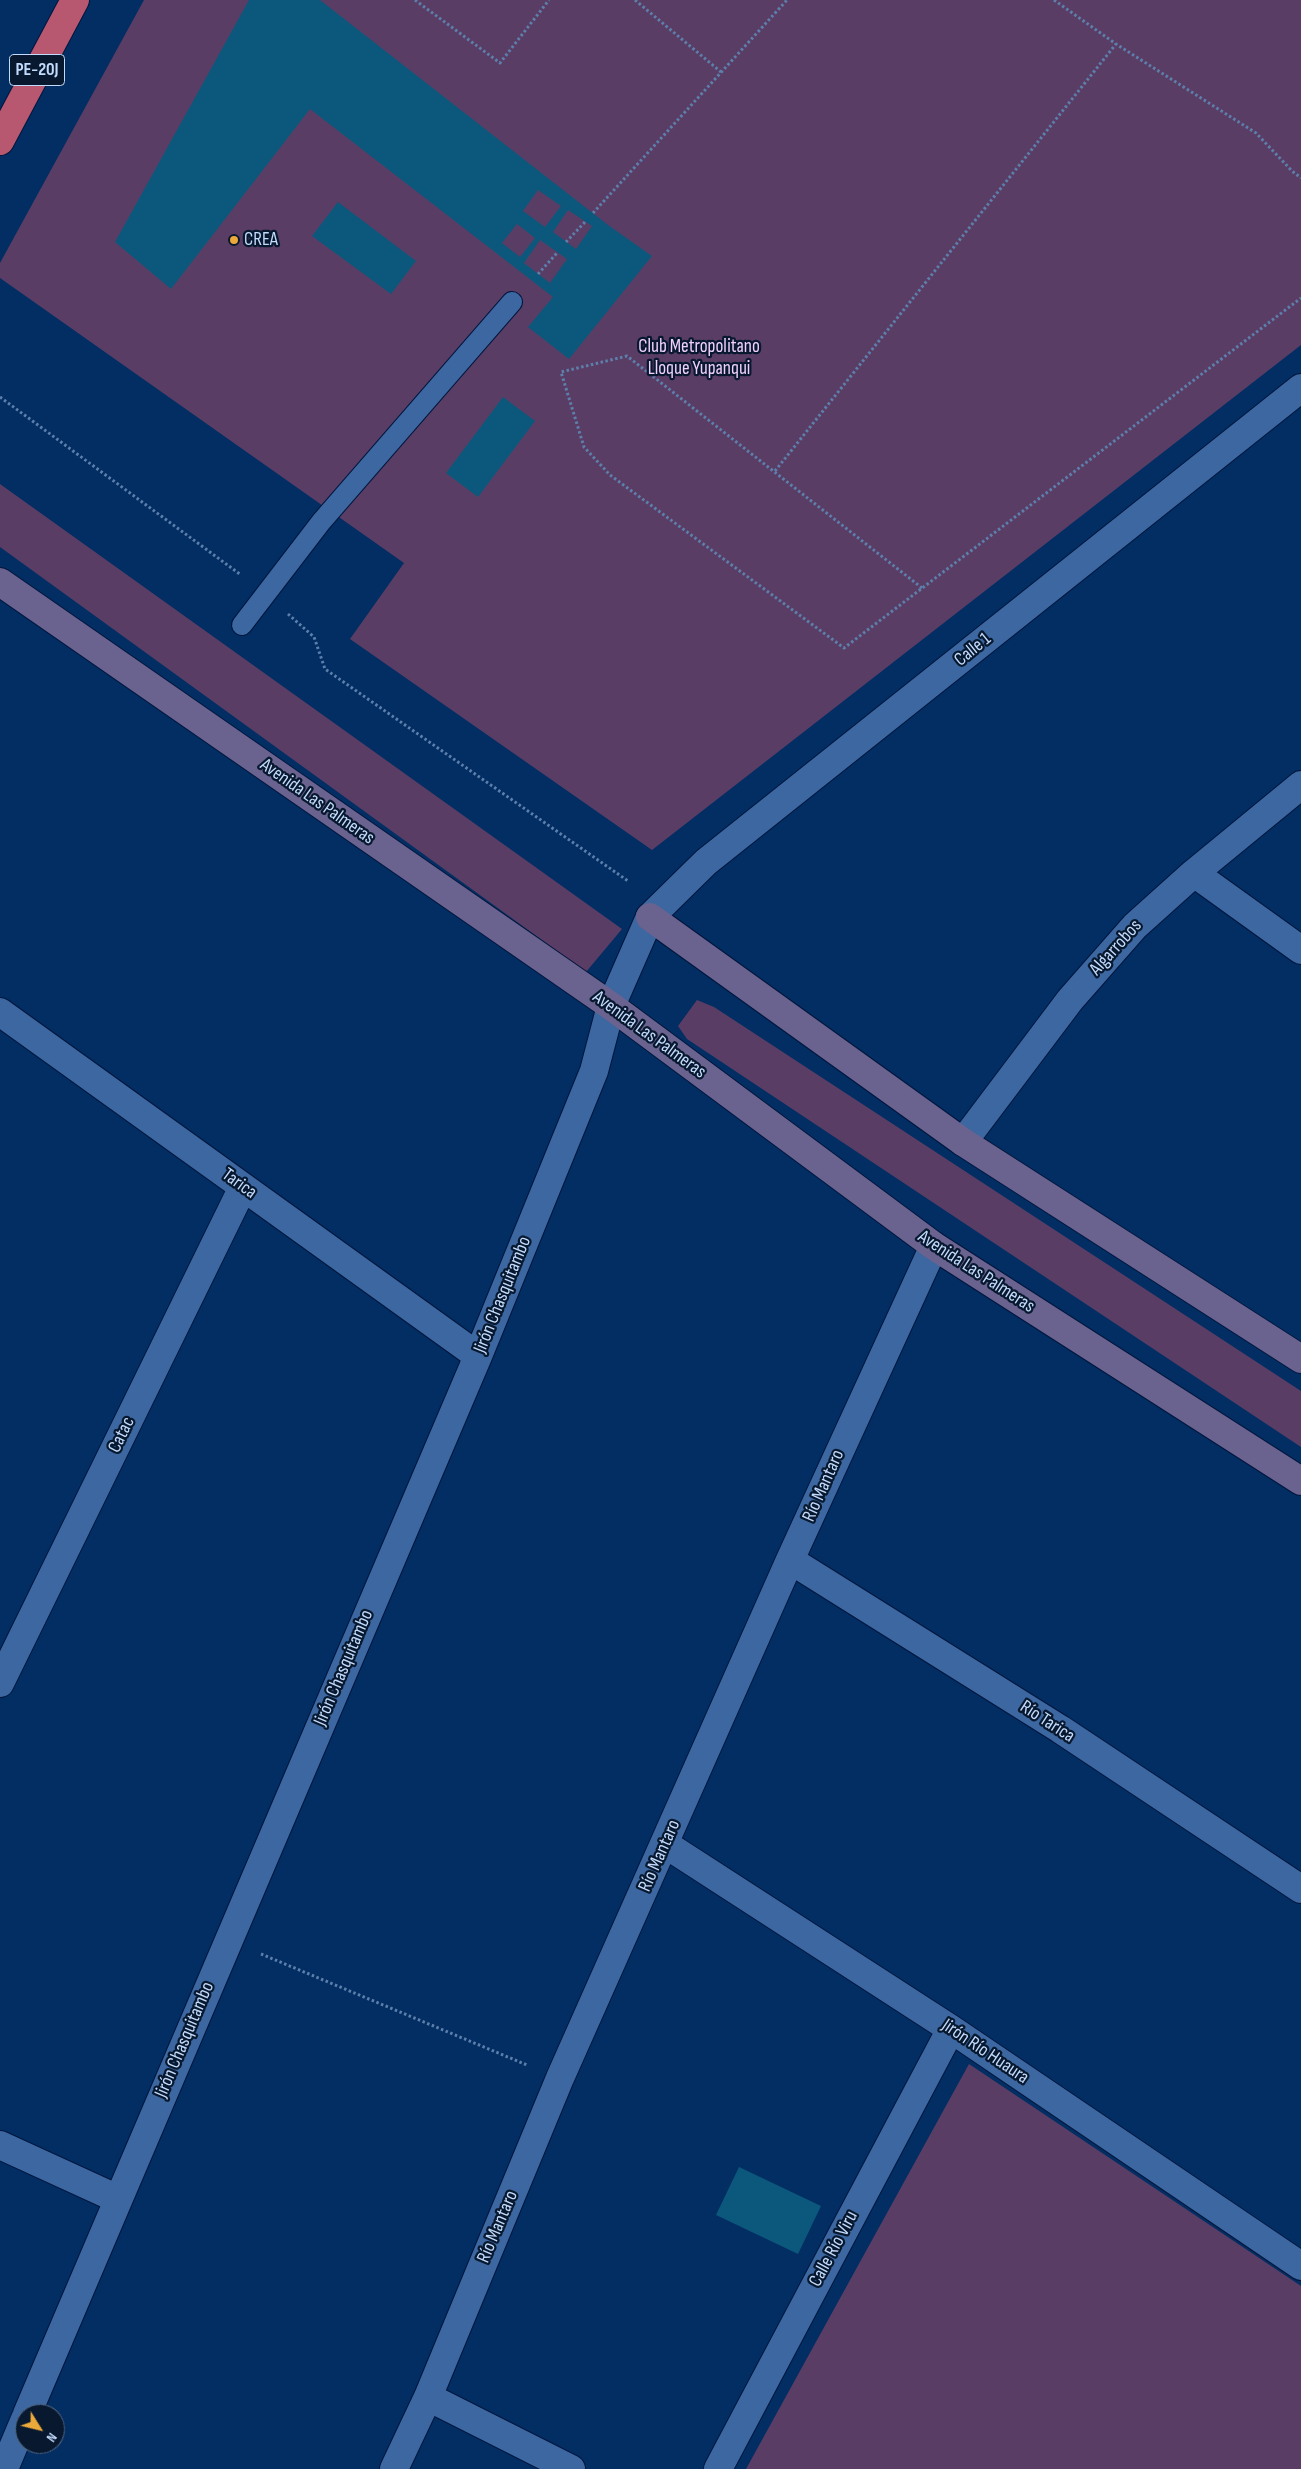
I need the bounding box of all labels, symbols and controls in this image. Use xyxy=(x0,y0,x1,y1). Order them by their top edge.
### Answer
road number: PE-20J xyxy=(10,54,64,86)
place label: CREA xyxy=(244,229,278,251)
marker: CREA xyxy=(228,234,240,246)
park label: Club Metropolitano Lloque Yupanqui xyxy=(638,336,760,380)
street label: Calle 1 xyxy=(950,628,996,672)
street label: Avenida Las Palmeras xyxy=(255,754,379,850)
street label: Algarrobos xyxy=(1085,915,1147,981)
street label: Avenida Las Palmeras xyxy=(588,986,710,1084)
street label: Tarica xyxy=(217,1164,261,1204)
street label: Avenida Las Palmeras xyxy=(913,1226,1039,1318)
street label: Jirón Chasquitambo xyxy=(469,1233,537,1357)
street label: Catac xyxy=(104,1413,140,1457)
street label: Río Mantaro xyxy=(798,1447,850,1525)
street label: Jirón Chasquitambo xyxy=(309,1607,379,1729)
street label: Río Tarica xyxy=(1015,1696,1079,1748)
street label: Río Mantaro xyxy=(634,1817,686,1895)
street label: Jirón Chasquitambo xyxy=(150,1979,220,2101)
street label: Jirón Río Huaura xyxy=(937,2015,1033,2089)
street label: Río Mantaro xyxy=(473,2188,523,2266)
street label: Calle Río Viru xyxy=(805,2207,863,2291)
north arrow xyxy=(15,2404,65,2454)
text: N xyxy=(43,2429,61,2446)

